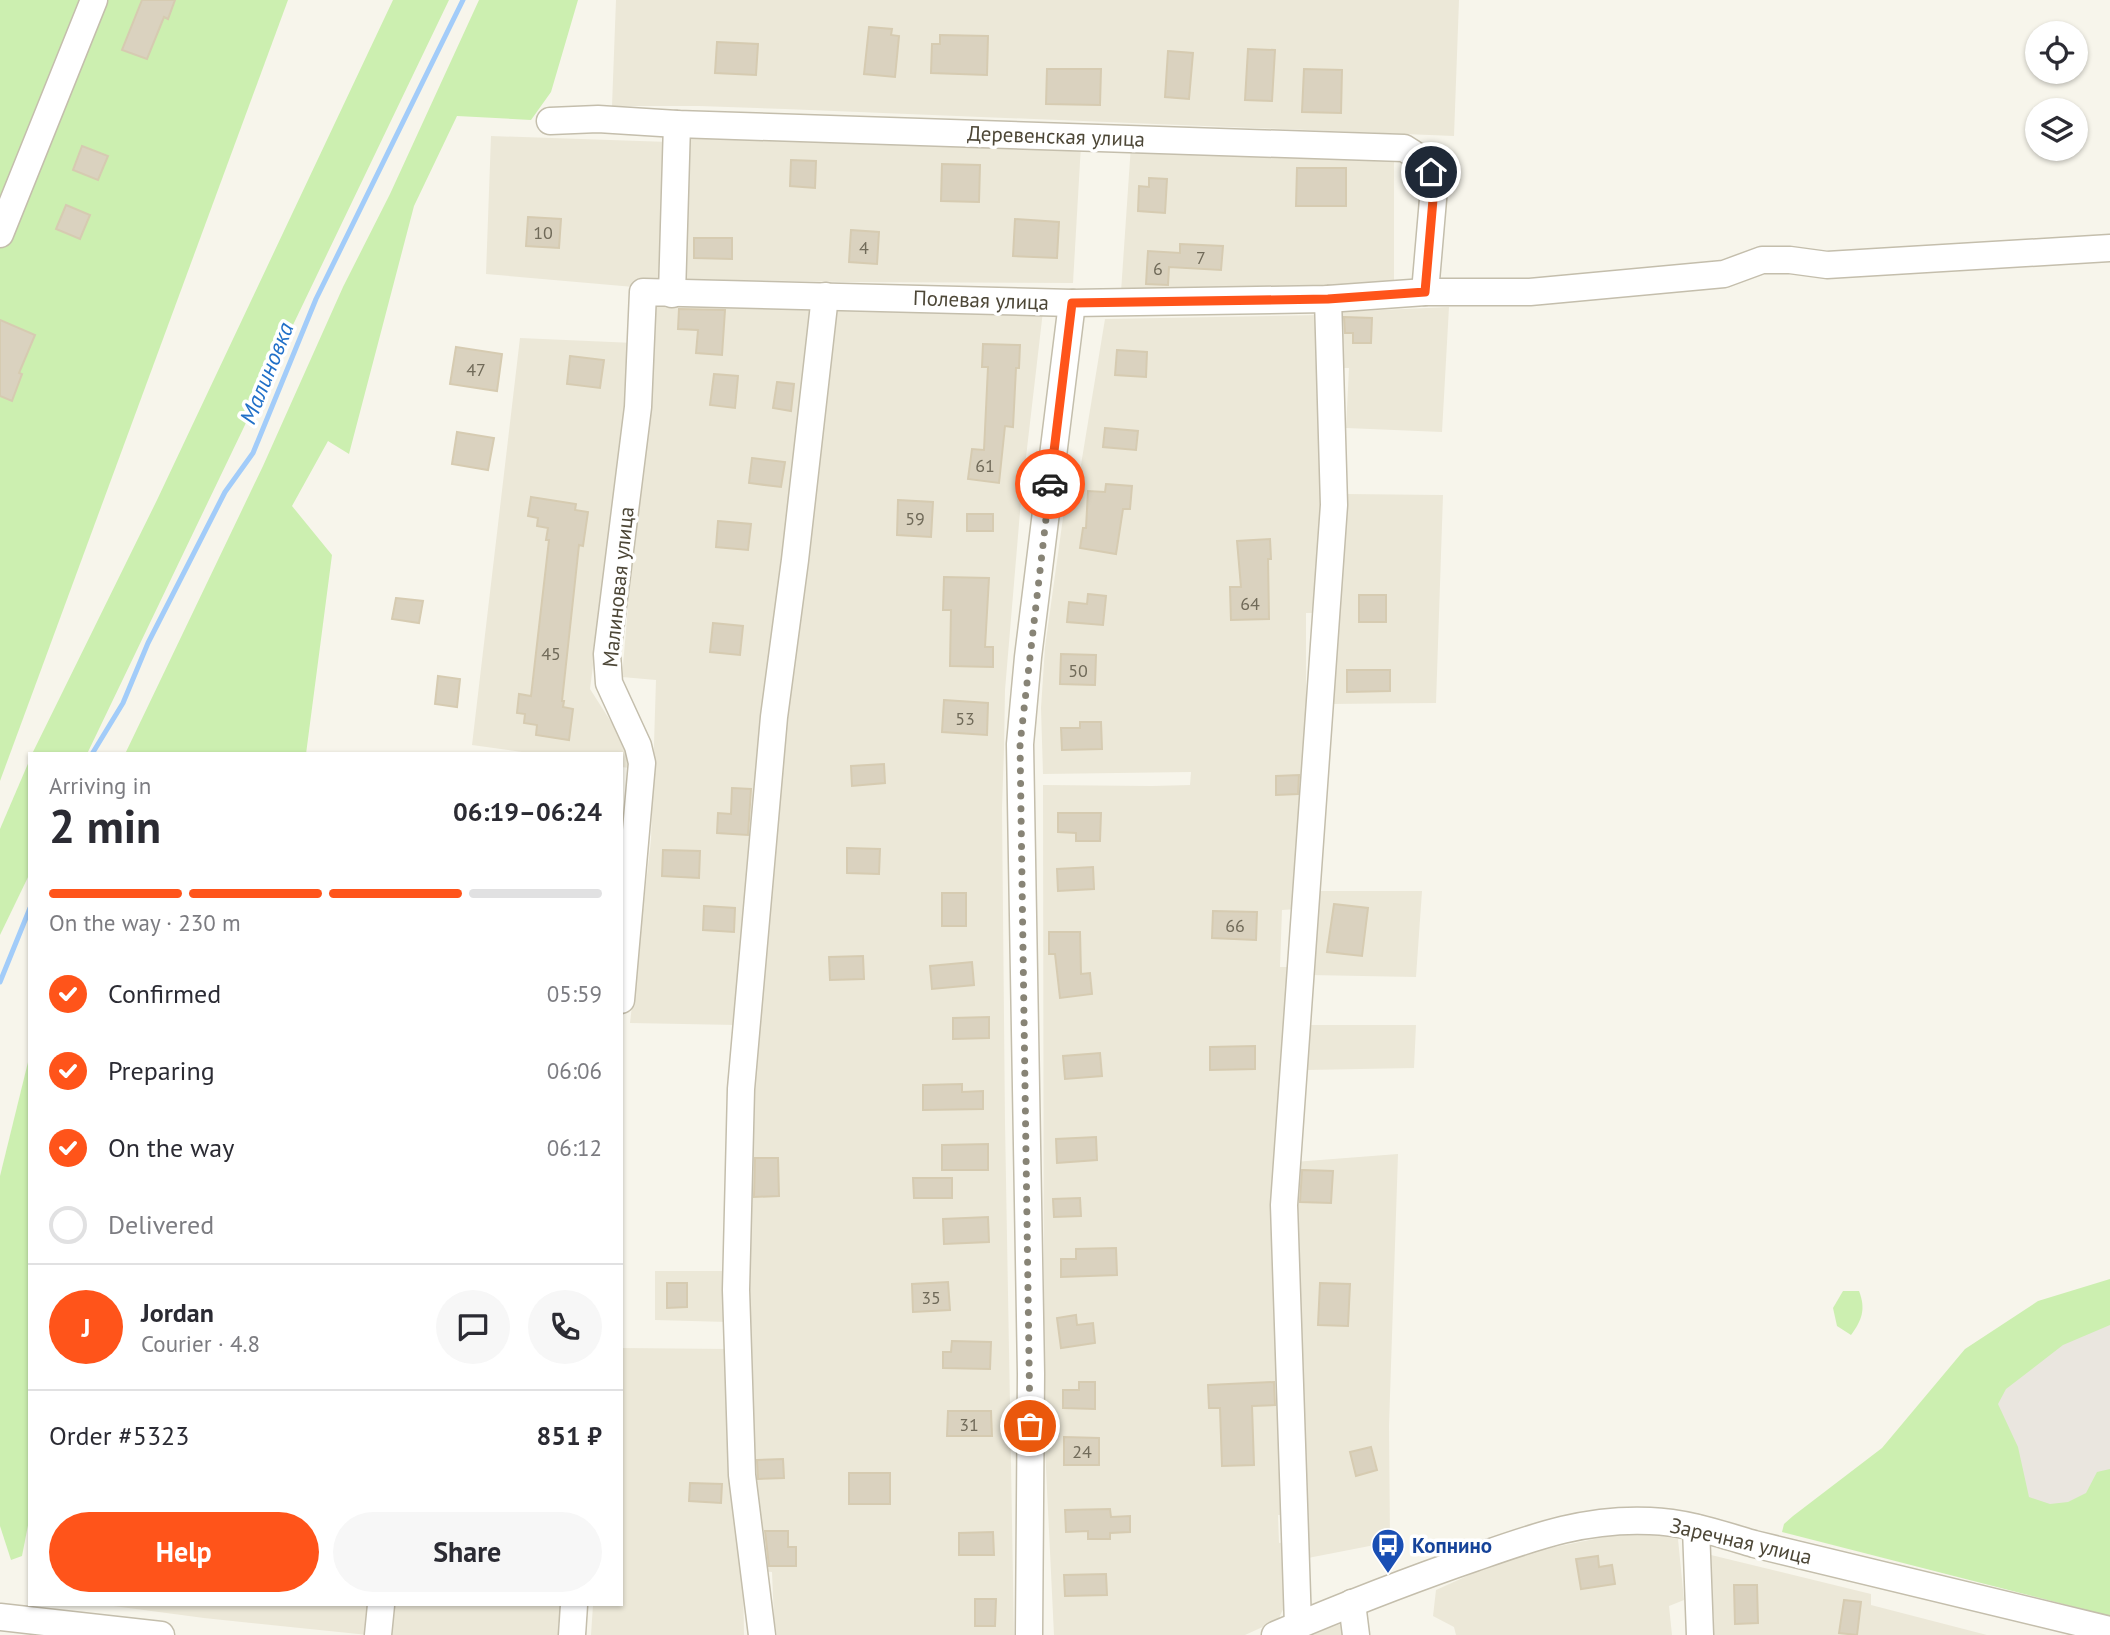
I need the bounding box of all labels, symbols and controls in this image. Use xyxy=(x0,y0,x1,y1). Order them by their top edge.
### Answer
map controls xyxy=(2025,21,2088,161)
button: locate xyxy=(2025,21,2088,84)
button: layers xyxy=(2025,98,2088,161)
street label: Деревенская улица xyxy=(967,119,1145,153)
pin xyxy=(1401,142,1461,202)
icon: home xyxy=(1412,153,1450,191)
house number: 10 xyxy=(533,221,553,244)
house number: 4 xyxy=(859,236,869,259)
house number: 7 xyxy=(1196,246,1206,269)
house number: 6 xyxy=(1153,257,1163,280)
street label: Полевая улица xyxy=(913,284,1049,316)
water label: Малиновка xyxy=(233,318,299,428)
house number: 47 xyxy=(466,358,486,381)
courier xyxy=(1015,449,1085,519)
house number: 61 xyxy=(975,454,995,477)
icon: car xyxy=(1031,465,1069,503)
street label: Малиновая улица xyxy=(596,505,640,669)
house number: 59 xyxy=(905,507,925,530)
house number: 64 xyxy=(1240,592,1260,615)
house number: 45 xyxy=(541,642,561,665)
house number: 50 xyxy=(1068,659,1088,682)
house number: 53 xyxy=(955,707,975,730)
text: Arriving in xyxy=(49,771,151,800)
text: 06:19–06:24 xyxy=(453,795,602,828)
text: 2 min xyxy=(49,796,161,856)
text: On the way · 230 m xyxy=(49,908,241,937)
house number: 66 xyxy=(1225,914,1245,937)
icon: check xyxy=(49,975,87,1013)
text: Confirmed xyxy=(108,977,221,1010)
text: 05:59 xyxy=(547,979,602,1008)
icon: check xyxy=(49,1052,87,1090)
text: Preparing xyxy=(108,1054,215,1087)
text: 06:06 xyxy=(547,1056,602,1085)
icon: check xyxy=(49,1129,87,1167)
text: On the way xyxy=(108,1131,234,1164)
text: 06:12 xyxy=(547,1133,602,1162)
text: Delivered xyxy=(108,1208,214,1241)
house number: 35 xyxy=(921,1286,941,1309)
button: chat xyxy=(436,1290,510,1364)
button: phone xyxy=(528,1290,602,1364)
text: Jordan xyxy=(141,1296,214,1329)
text: J xyxy=(82,1311,90,1344)
text: Courier · 4.8 xyxy=(141,1329,260,1358)
pin xyxy=(1000,1396,1060,1456)
icon: bag xyxy=(1011,1407,1049,1445)
house number: 31 xyxy=(959,1413,979,1436)
text: Order #5323 xyxy=(49,1419,189,1452)
text: 851 ₽ xyxy=(536,1419,602,1452)
house number: 24 xyxy=(1072,1440,1092,1463)
button: Help xyxy=(49,1512,319,1592)
button: Share xyxy=(333,1512,602,1592)
street label: Заречная улица xyxy=(1667,1512,1815,1570)
bus stop icon: Копнино xyxy=(1369,1526,1407,1575)
place label: Копнино xyxy=(1412,1532,1492,1559)

